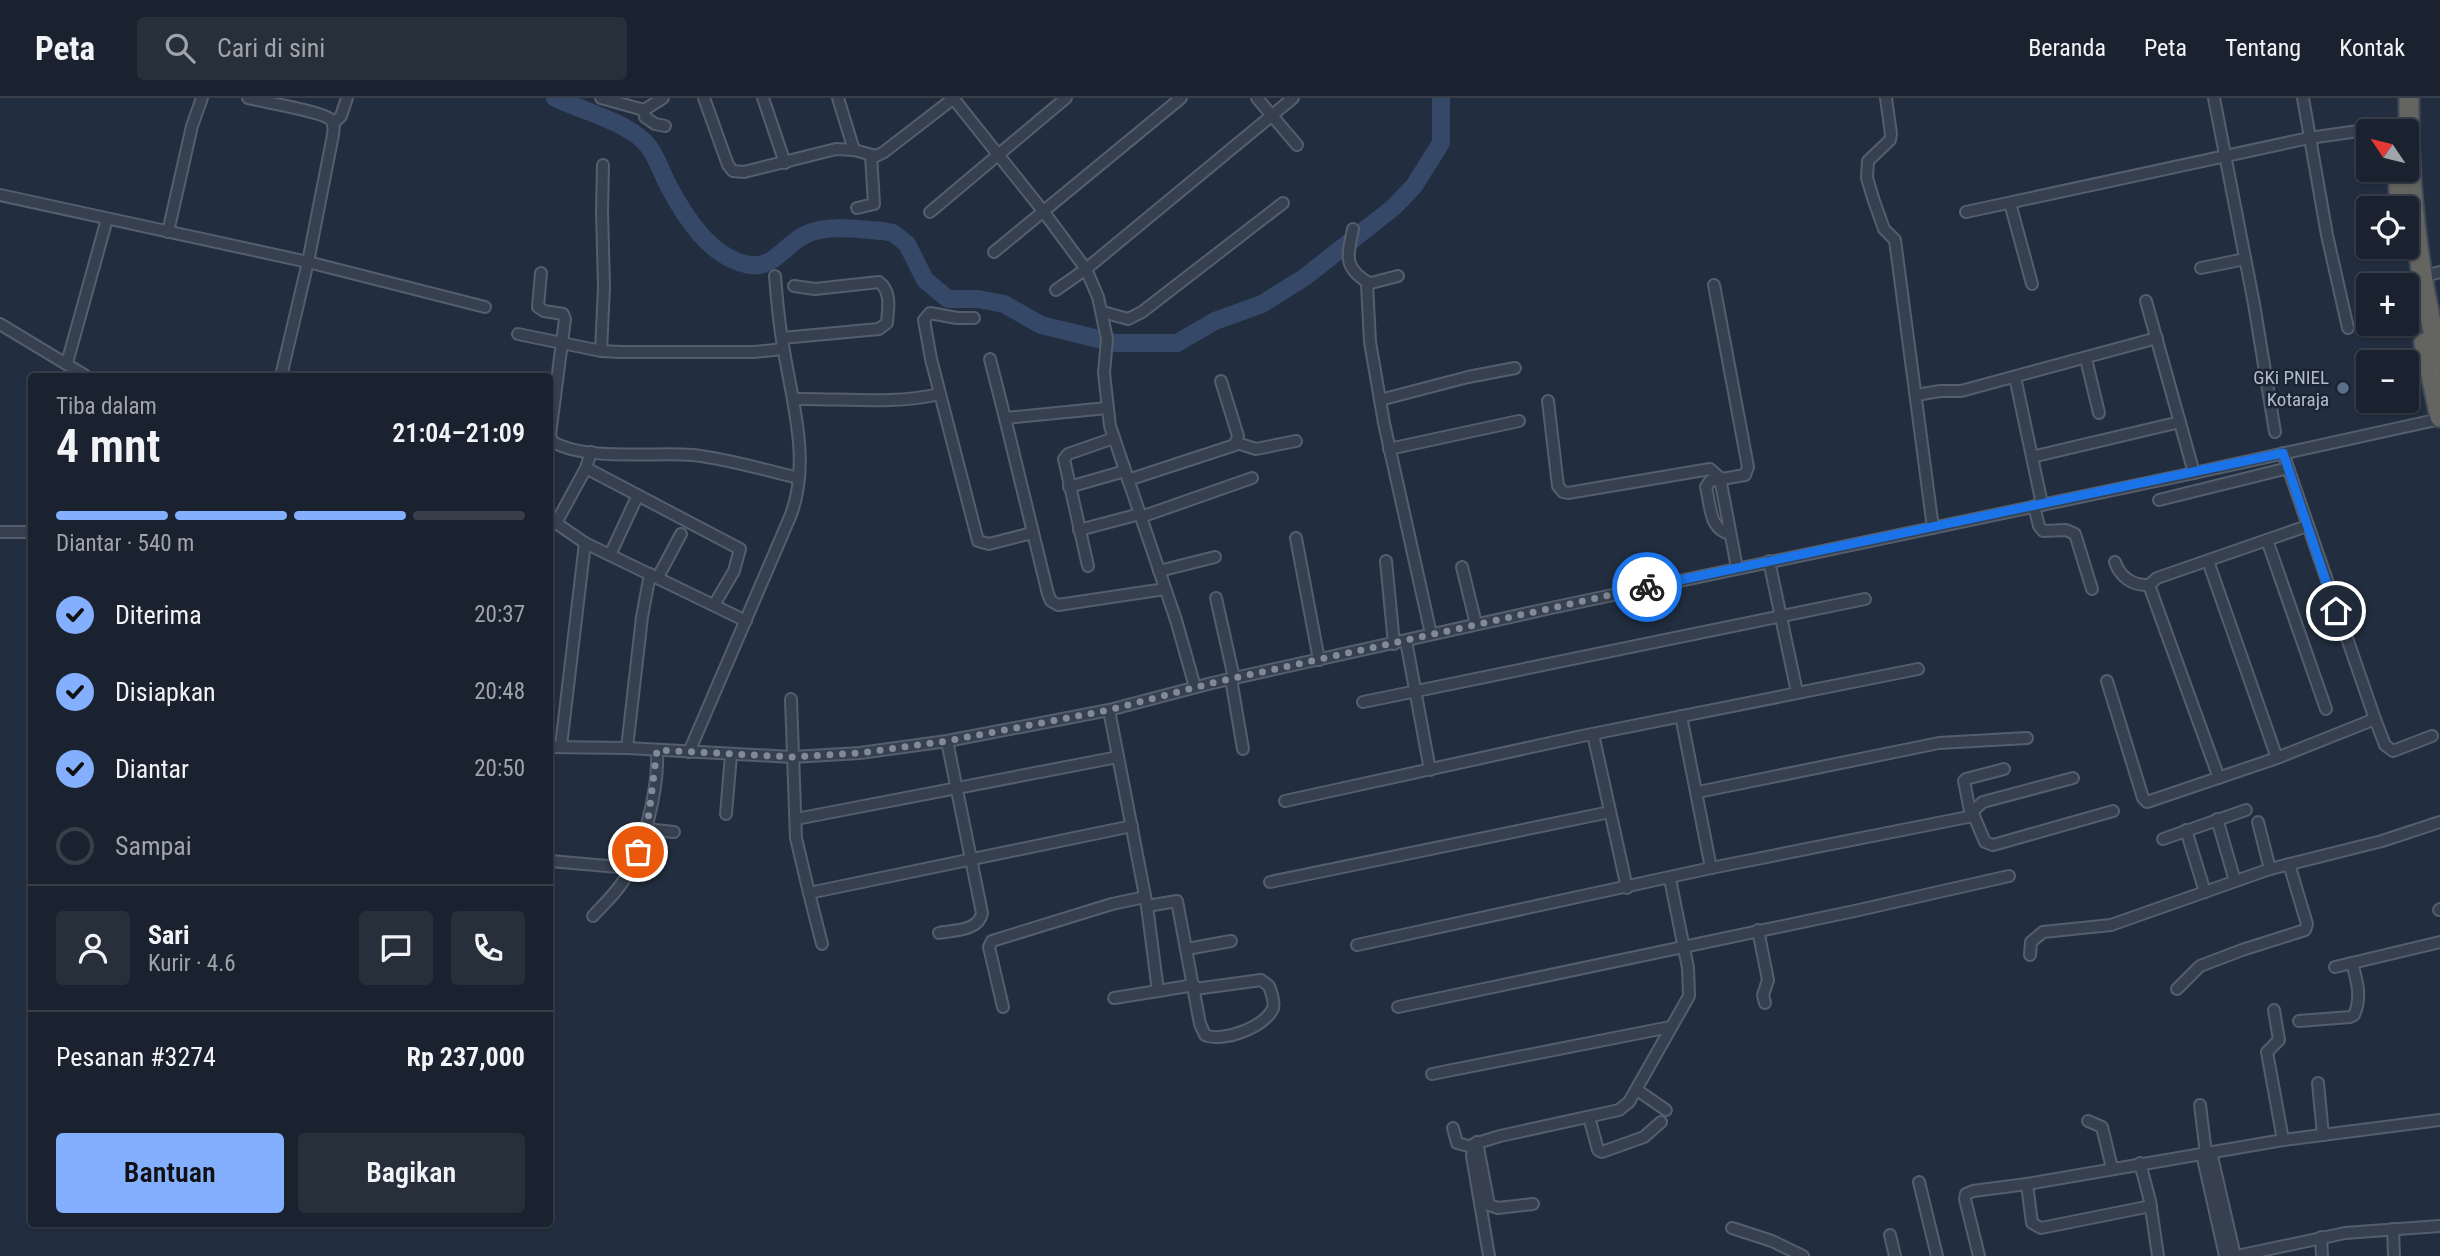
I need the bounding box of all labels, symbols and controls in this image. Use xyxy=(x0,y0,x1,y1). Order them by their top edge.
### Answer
search box xyxy=(137,17,627,80)
text: Peta xyxy=(35,29,95,68)
icon: search xyxy=(161,29,199,67)
text: Cari di sini xyxy=(217,33,325,63)
text: Beranda xyxy=(2028,34,2106,62)
text: Peta xyxy=(2144,34,2187,62)
text: Tentang xyxy=(2225,34,2301,62)
text: Kontak xyxy=(2339,34,2405,62)
north arrow xyxy=(2356,119,2418,182)
map controls xyxy=(2356,119,2419,413)
button: locate xyxy=(2356,196,2419,259)
button: + xyxy=(2356,273,2419,336)
button: − xyxy=(2356,350,2419,413)
place label: GKi PNIEL Kotaraja xyxy=(2253,366,2329,411)
marker: GKi PNIEL Kotaraja xyxy=(2335,380,2351,396)
text: Tiba dalam xyxy=(56,393,157,420)
text: 21:04–21:09 xyxy=(392,418,525,448)
text: 4 mnt xyxy=(56,419,161,473)
text: Diantar · 540 m xyxy=(56,530,194,557)
courier xyxy=(1612,552,1682,622)
icon: bike xyxy=(1628,568,1666,606)
pin xyxy=(2306,581,2366,641)
icon: home xyxy=(2317,592,2355,630)
icon: check xyxy=(56,596,94,634)
text: Diterima xyxy=(115,600,202,630)
text: 20:37 xyxy=(474,601,525,628)
icon: check xyxy=(56,673,94,711)
text: Disiapkan xyxy=(115,677,216,707)
text: 20:48 xyxy=(474,678,525,705)
icon: check xyxy=(56,750,94,788)
text: Diantar xyxy=(115,754,189,784)
text: 20:50 xyxy=(474,755,525,782)
pin xyxy=(608,822,668,882)
text: Sampai xyxy=(115,831,192,861)
icon: bag xyxy=(619,833,657,871)
button: person xyxy=(56,911,130,985)
button: chat xyxy=(359,911,433,985)
button: phone xyxy=(451,911,525,985)
text: Sari xyxy=(148,920,189,950)
text: Kurir · 4.6 xyxy=(148,950,236,977)
text: Pesanan #3274 xyxy=(56,1042,216,1072)
text: Rp 237,000 xyxy=(407,1042,525,1072)
button: Bantuan xyxy=(56,1133,284,1213)
button: Bagikan xyxy=(298,1133,525,1213)

